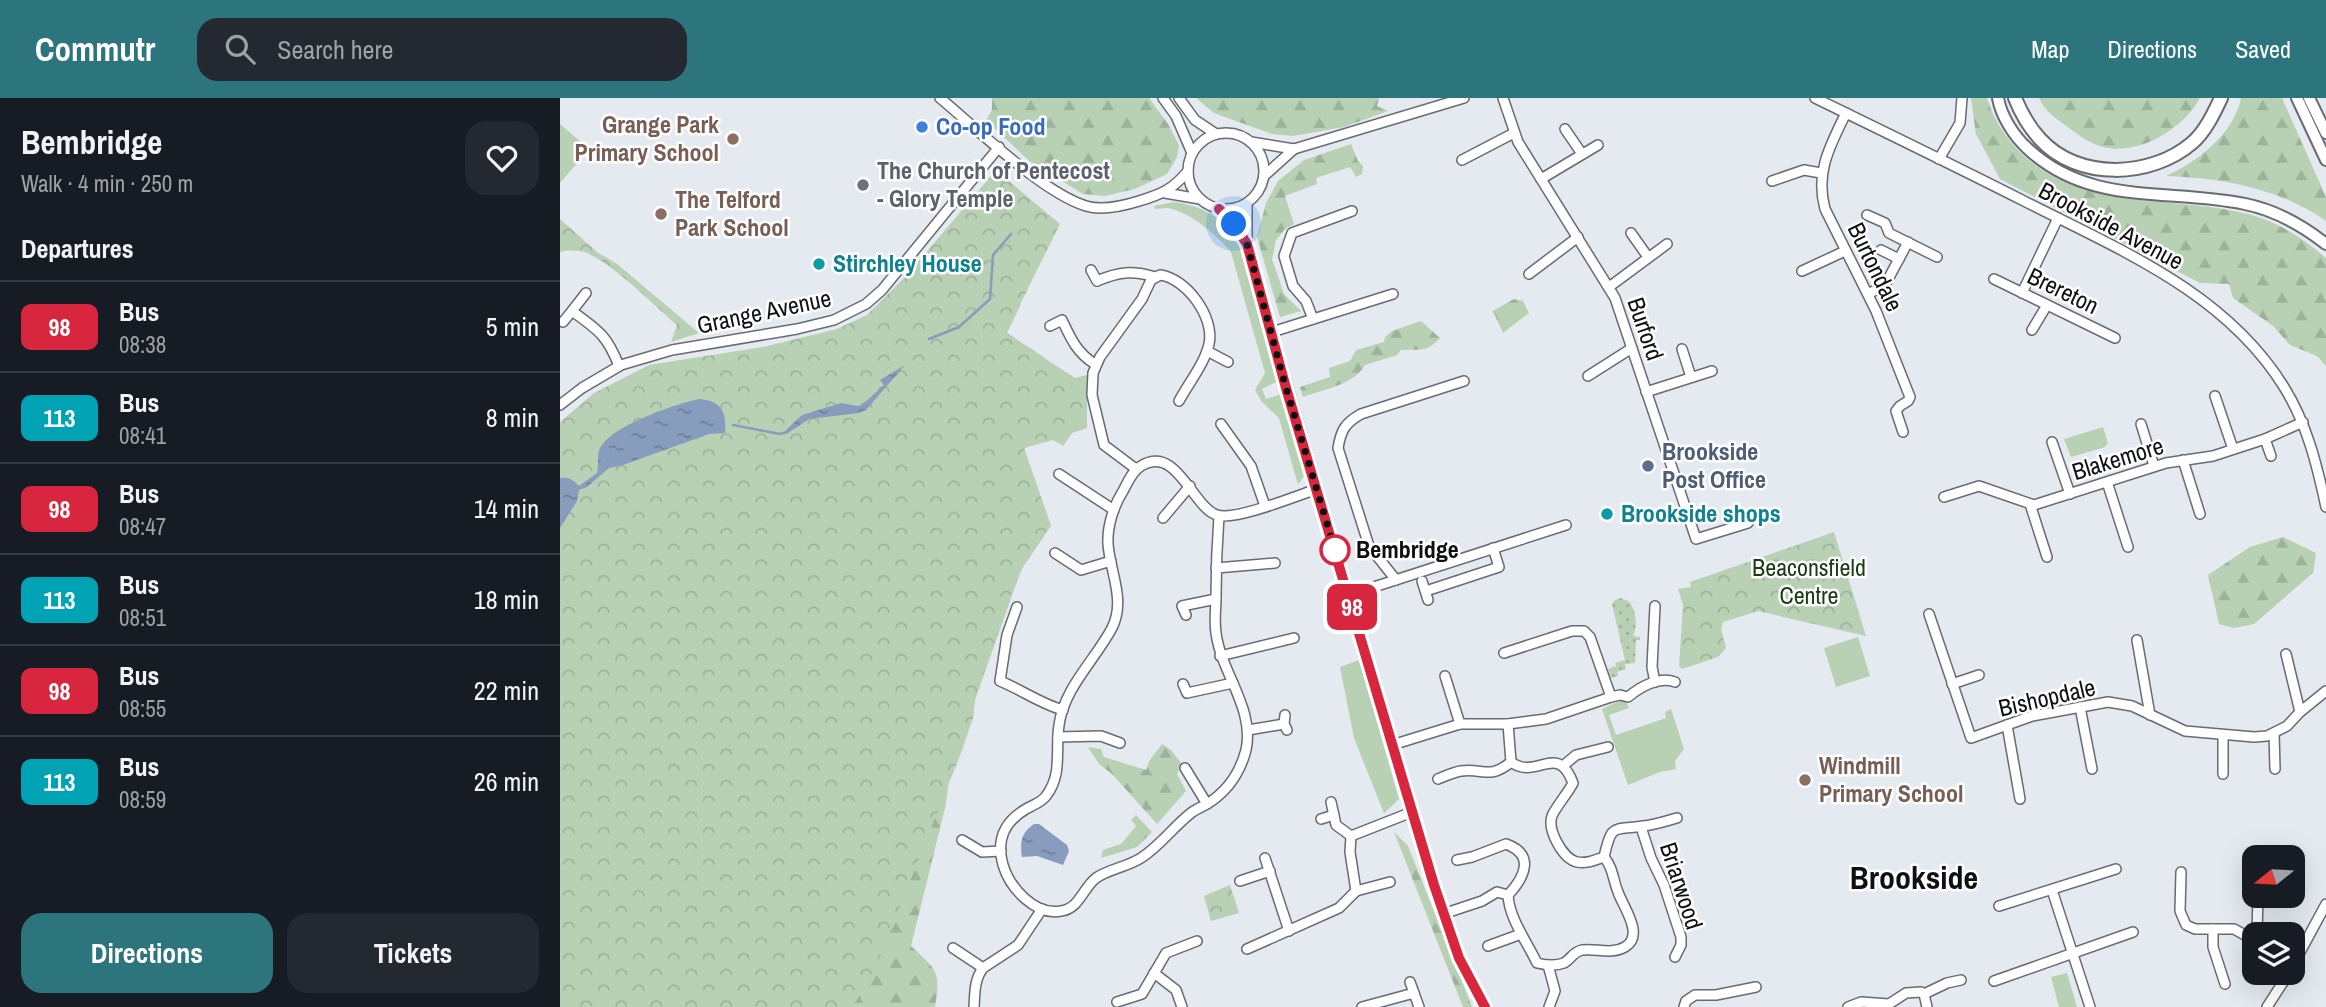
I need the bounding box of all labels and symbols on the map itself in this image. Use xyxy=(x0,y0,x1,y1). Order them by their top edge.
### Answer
place label: Grange Park Primary School xyxy=(575,108,719,168)
place label: Co-op Food xyxy=(936,110,1045,142)
marker: Co-op Food xyxy=(914,119,930,135)
marker: Grange Park Primary School xyxy=(725,131,741,147)
place label: The Church of Pentecost - Glory Temple xyxy=(877,154,1110,214)
street label: Brookside Avenue xyxy=(2034,174,2189,277)
marker: The Church of Pentecost - Glory Temple xyxy=(855,177,871,193)
place label: The Telford Park School xyxy=(675,183,789,243)
marker: The Telford Park School xyxy=(653,206,669,222)
your location xyxy=(1216,206,1251,241)
street label: Burtondale xyxy=(1841,217,1911,316)
place label: Stirchley House xyxy=(833,247,982,279)
marker: Stirchley House xyxy=(811,256,827,272)
street label: Brereton xyxy=(2023,259,2104,321)
street label: Grange Avenue xyxy=(694,281,834,341)
street label: Burford xyxy=(1620,293,1672,364)
street label: Blakemore xyxy=(2068,429,2167,487)
place label: Brookside Post Office xyxy=(1662,435,1766,495)
marker: Brookside Post Office xyxy=(1640,458,1656,474)
place label: Brookside shops xyxy=(1621,497,1781,529)
marker: Brookside shops xyxy=(1599,506,1615,522)
place label: Bembridge xyxy=(1356,533,1459,565)
marker: Bembridge xyxy=(1320,535,1350,565)
park label: Beaconsfield Centre xyxy=(1752,551,1866,611)
line badge: 98 xyxy=(1320,584,1384,630)
street label: Bishopdale xyxy=(1995,670,2098,724)
place label: Windmill Primary School xyxy=(1819,749,1963,809)
marker: Windmill Primary School xyxy=(1797,772,1813,788)
street label: Briarwood xyxy=(1653,838,1711,933)
north arrow xyxy=(2242,845,2305,908)
district label: Brookside xyxy=(1850,856,1978,899)

